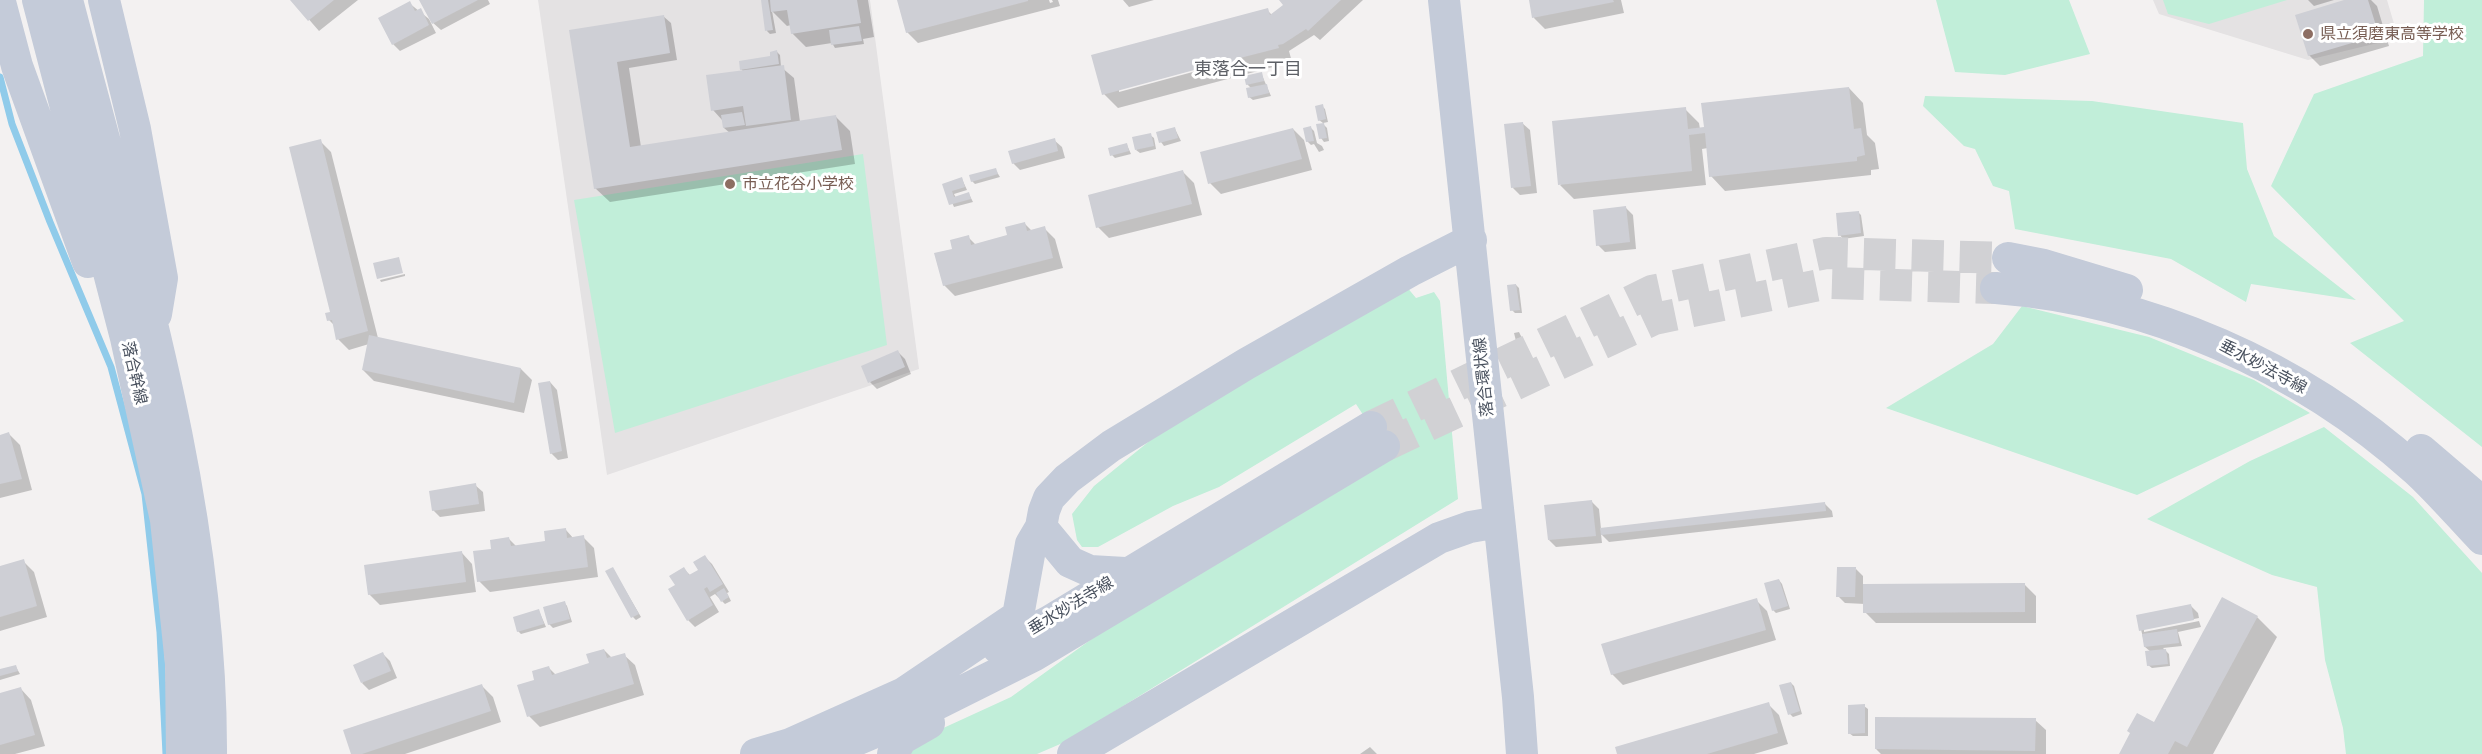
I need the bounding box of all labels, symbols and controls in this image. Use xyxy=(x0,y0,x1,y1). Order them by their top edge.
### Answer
place label: 県立須磨東高等学校 xyxy=(2320,24,2464,44)
marker: 県立須磨東高等学校 xyxy=(2301,27,2315,41)
district label: 東落合一丁目 xyxy=(1194,59,1302,81)
place label: 市立花谷小学校 xyxy=(742,174,854,194)
marker: 市立花谷小学校 xyxy=(723,177,737,191)
street label: 落合環状線 xyxy=(1470,336,1498,418)
street label: 垂水妙法寺線 xyxy=(2216,336,2310,398)
street label: 落合幹線 xyxy=(117,340,151,406)
street label: 垂水妙法寺線 xyxy=(1025,573,1117,639)

